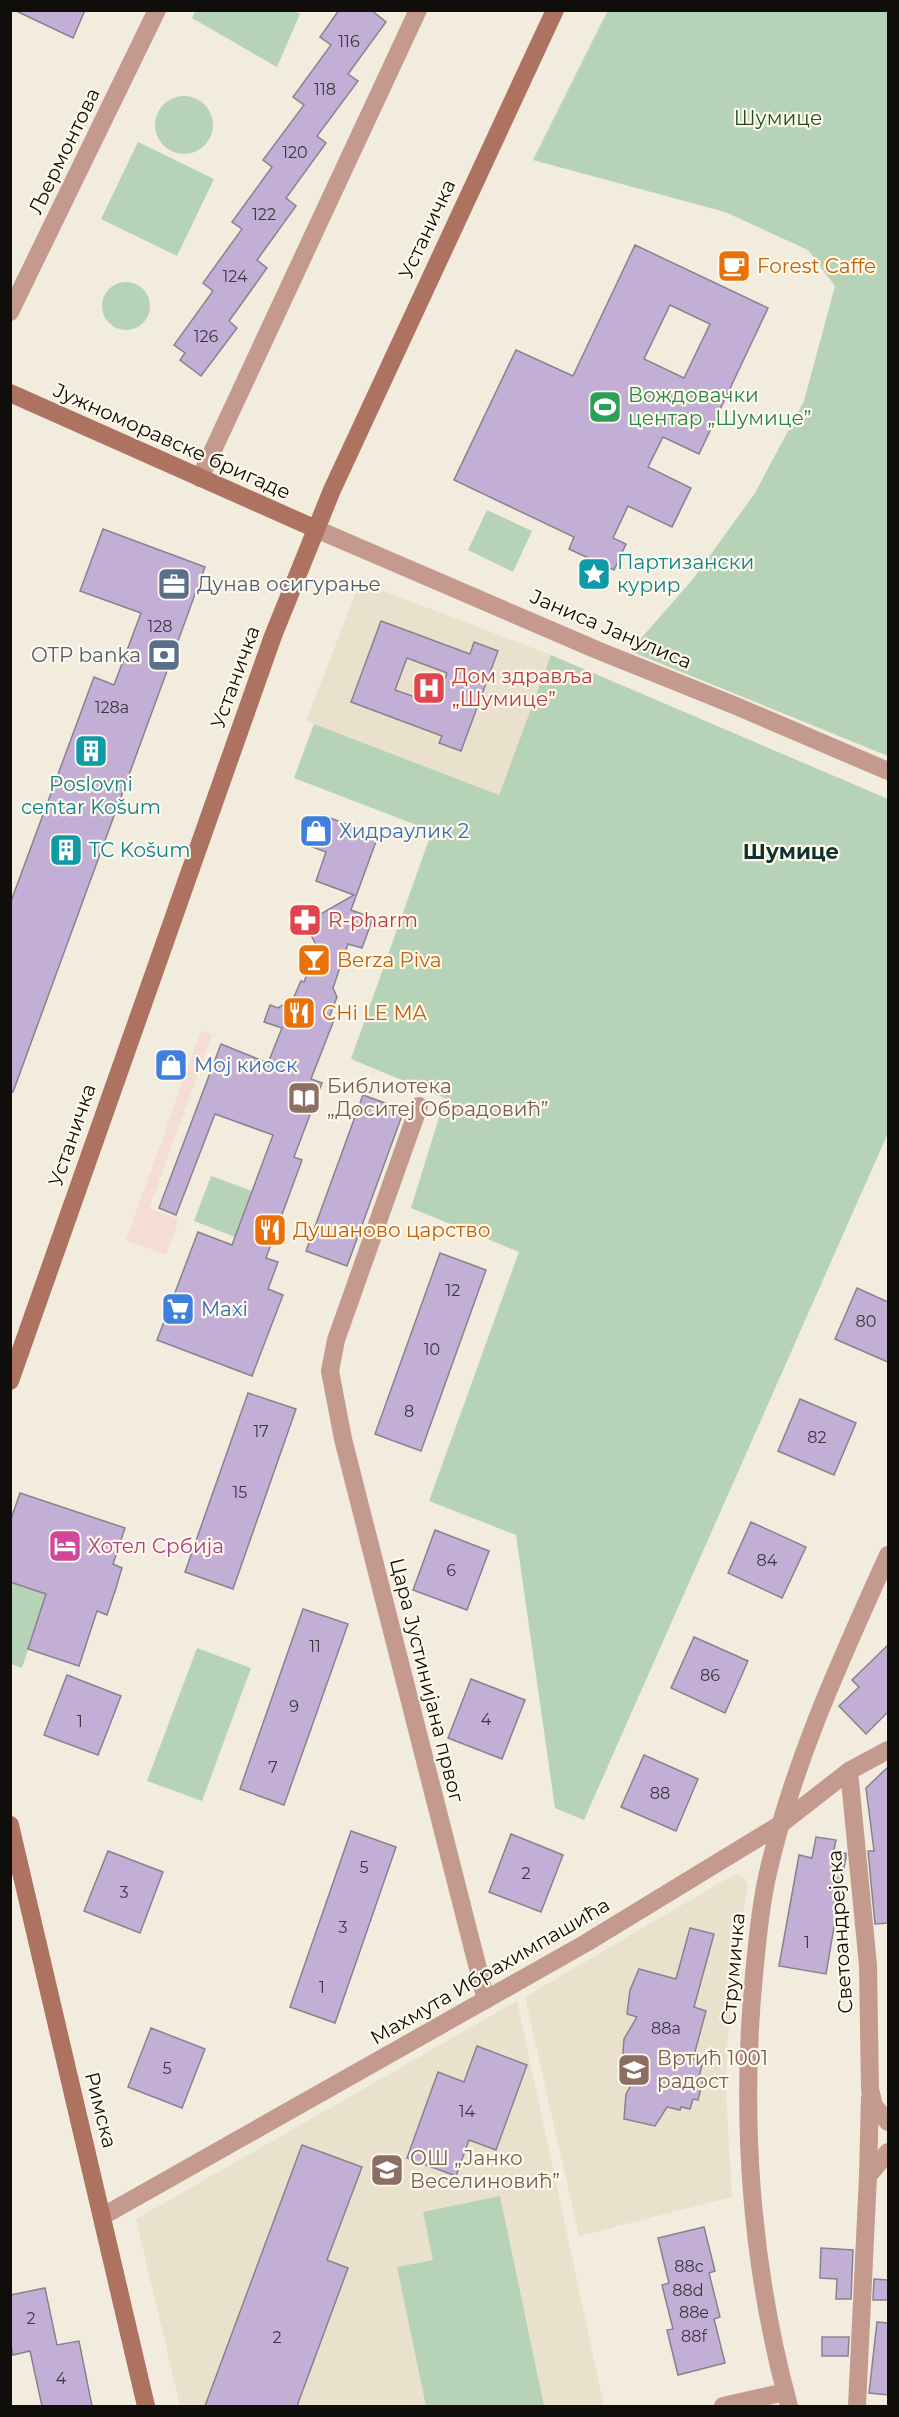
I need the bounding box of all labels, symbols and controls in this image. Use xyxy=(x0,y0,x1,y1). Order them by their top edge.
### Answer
house number: 116 xyxy=(338,32,360,51)
house number: 118 xyxy=(314,80,336,99)
street label: Љермонтова xyxy=(23,84,105,218)
park label: Шумице xyxy=(734,106,822,130)
house number: 120 xyxy=(282,143,308,162)
street label: Устаничка xyxy=(394,175,460,283)
house number: 122 xyxy=(252,205,276,224)
cafe icon: Forest Caffe xyxy=(716,248,752,284)
place label: Forest Caffe xyxy=(757,254,876,278)
house number: 124 xyxy=(222,267,248,286)
house number: 126 xyxy=(194,327,219,346)
street label: Јужноморавске бригаде xyxy=(50,378,294,504)
place label: Вождовачки центар „Шумице” xyxy=(628,383,812,430)
sports icon: Вождовачки центар „Шумице” xyxy=(587,389,623,425)
place label: Партизански курир xyxy=(617,550,754,597)
place icon: Партизански курир xyxy=(576,556,612,592)
office icon: Дунав осигурање xyxy=(156,566,192,602)
place label: Дунав осигурање xyxy=(197,572,381,596)
street label: Јаниса Јанулиса xyxy=(527,584,695,674)
house number: 128 xyxy=(147,617,173,636)
street label: Устаничка xyxy=(205,623,265,731)
bank icon: OTP banka xyxy=(146,637,182,673)
place label: OTP banka xyxy=(31,643,141,667)
place label: Дом здравља „Шумице” xyxy=(452,664,593,711)
hospital icon: Дом здравља „Шумице” xyxy=(411,670,447,706)
house number: 128a xyxy=(95,698,129,717)
building icon: Poslovni centar Košum xyxy=(73,733,109,769)
place label: Poslovni centar Košum xyxy=(21,772,161,819)
shop icon: Хидраулик 2 xyxy=(298,813,334,849)
place label: Хидраулик 2 xyxy=(339,819,469,843)
building icon: TC Košum xyxy=(48,832,84,868)
place label: TC Košum xyxy=(89,838,190,862)
district label: Шумице xyxy=(743,839,839,864)
pharmacy icon: R-pharm xyxy=(287,902,323,938)
place label: R-pharm xyxy=(328,908,418,932)
bar icon: Berza Piva xyxy=(296,942,332,978)
place label: Berza Piva xyxy=(337,948,441,972)
restaurant icon: CHi LE MA xyxy=(281,995,317,1031)
place label: CHi LE MA xyxy=(322,1001,428,1025)
shop icon: Мој киоск xyxy=(153,1047,189,1083)
place label: Мој киоск xyxy=(194,1053,298,1077)
place label: Библиотека „Доситеј Обрадовић” xyxy=(327,1074,548,1121)
library icon: Библиотека „Доситеј Обрадовић” xyxy=(286,1080,322,1116)
street label: Устаничка xyxy=(43,1081,101,1189)
restaurant icon: Душаново царство xyxy=(252,1212,288,1248)
place label: Душаново царство xyxy=(293,1218,490,1242)
house number: 12 xyxy=(446,1281,460,1300)
supermarket icon: Maxi xyxy=(160,1291,196,1327)
place label: Maxi xyxy=(201,1297,248,1321)
house number: 80 xyxy=(856,1312,876,1331)
house number: 10 xyxy=(424,1340,440,1359)
house number: 8 xyxy=(404,1402,414,1421)
house number: 17 xyxy=(253,1422,269,1441)
house number: 82 xyxy=(807,1428,827,1447)
house number: 15 xyxy=(233,1483,247,1502)
hotel icon: Хотел Србија xyxy=(47,1528,83,1564)
place label: Хотел Србија xyxy=(88,1534,224,1558)
house number: 84 xyxy=(757,1551,778,1570)
street label: Цара Јустинијана првог xyxy=(385,1555,469,1805)
house number: 6 xyxy=(446,1561,456,1580)
house number: 11 xyxy=(309,1637,321,1656)
house number: 86 xyxy=(700,1666,720,1685)
house number: 9 xyxy=(289,1697,299,1716)
house number: 4 xyxy=(481,1710,492,1729)
house number: 1 xyxy=(77,1712,83,1731)
house number: 7 xyxy=(268,1758,278,1777)
house number: 88 xyxy=(650,1784,670,1803)
street label: Светоандрејска xyxy=(822,1849,858,2015)
house number: 5 xyxy=(359,1858,369,1877)
house number: 2 xyxy=(521,1864,531,1883)
house number: 3 xyxy=(119,1883,129,1902)
street label: Махмута Ибрахимпашића xyxy=(366,1893,614,2049)
street label: Струмичка xyxy=(716,1912,750,2026)
house number: 3 xyxy=(338,1918,348,1937)
house number: 1 xyxy=(804,1933,810,1952)
house number: 1 xyxy=(319,1978,325,1997)
house number: 88a xyxy=(651,2019,681,2038)
place label: Вртић 1001 радост xyxy=(657,2046,768,2093)
school or university icon: Вртић 1001 радост xyxy=(616,2052,652,2088)
house number: 5 xyxy=(162,2059,172,2078)
street label: Римска xyxy=(80,2069,122,2151)
house number: 14 xyxy=(459,2102,476,2121)
place label: ОШ „Јанко Веселиновић” xyxy=(410,2146,560,2193)
school or university icon: ОШ „Јанко Веселиновић” xyxy=(369,2152,405,2188)
house number: 88c xyxy=(674,2257,704,2276)
house number: 88d xyxy=(672,2281,704,2300)
house number: 88e xyxy=(679,2303,709,2322)
house number: 2 xyxy=(26,2309,36,2328)
house number: 88f xyxy=(681,2327,707,2346)
house number: 2 xyxy=(272,2328,282,2347)
house number: 4 xyxy=(56,2369,67,2388)

